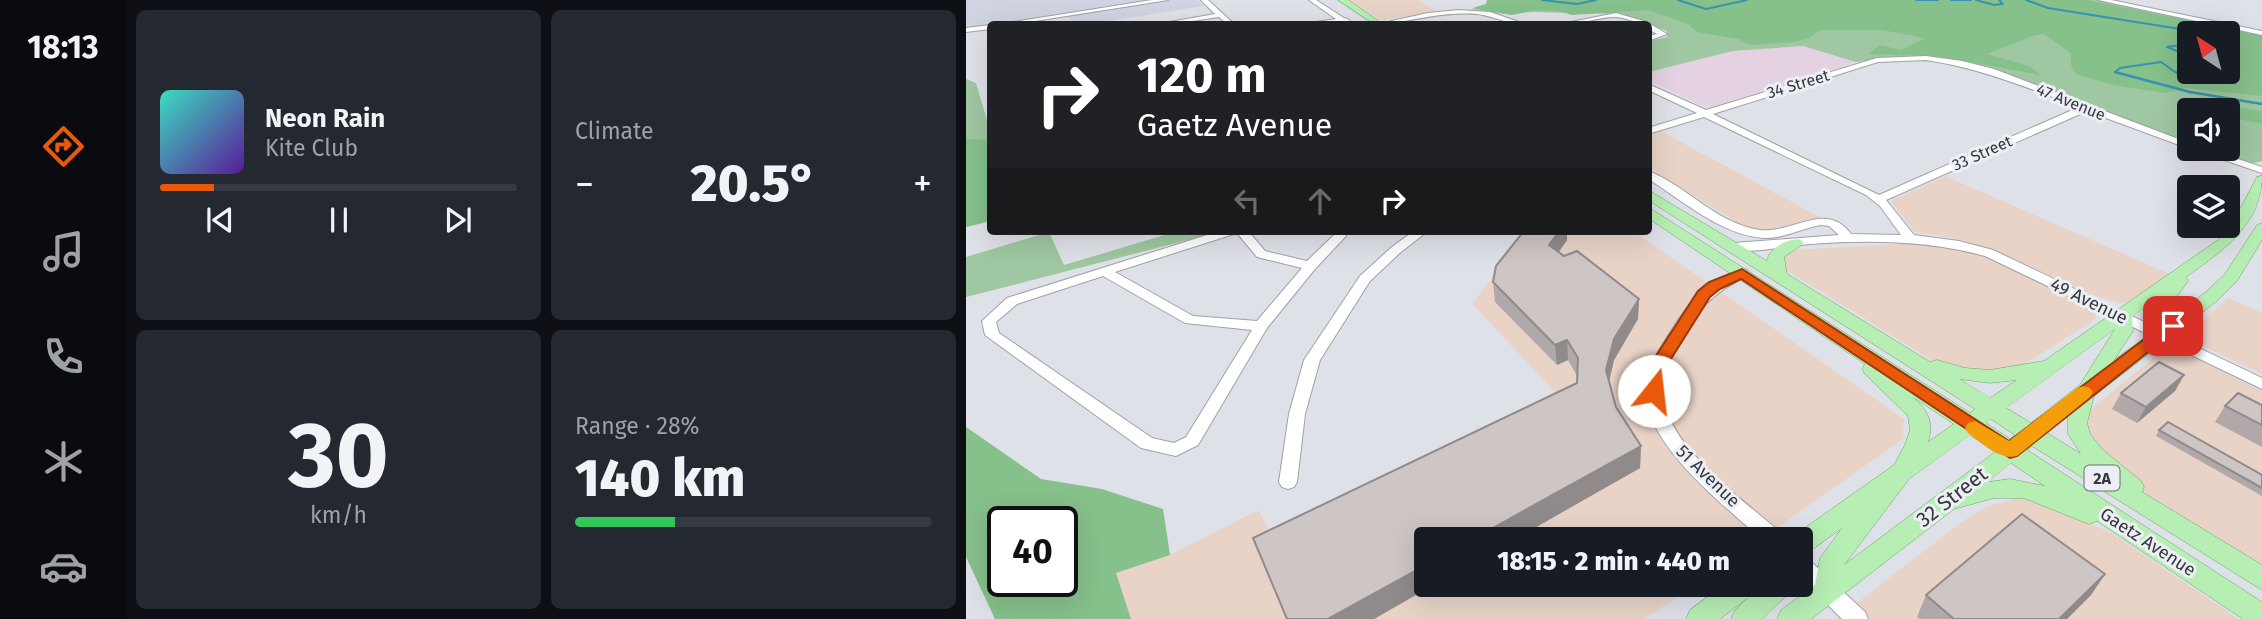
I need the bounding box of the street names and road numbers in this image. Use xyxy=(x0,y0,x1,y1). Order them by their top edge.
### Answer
street label: 34 Street xyxy=(1765,65,1832,102)
street label: 47 Avenue xyxy=(2034,80,2108,124)
street label: 33 Street xyxy=(1949,131,2015,175)
street label: 49 Avenue xyxy=(2047,273,2131,329)
street label: 51 Avenue xyxy=(1671,440,1745,512)
street label: 32 Street xyxy=(1911,461,1993,533)
road number: 2A xyxy=(2084,466,2120,491)
street label: Gaetz Avenue xyxy=(2096,503,2200,581)

